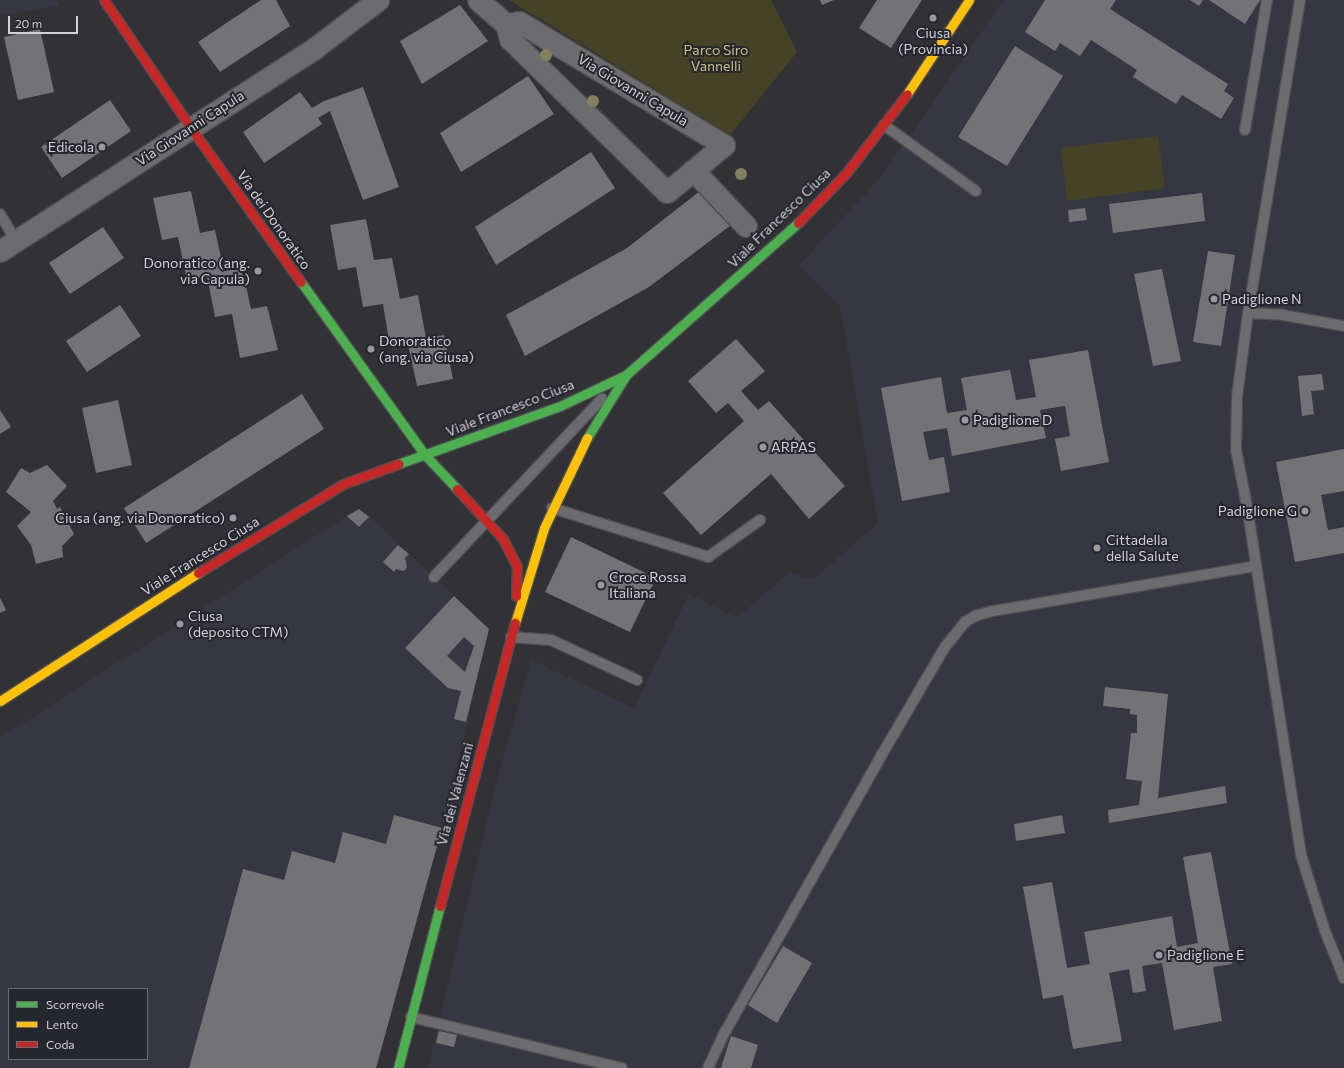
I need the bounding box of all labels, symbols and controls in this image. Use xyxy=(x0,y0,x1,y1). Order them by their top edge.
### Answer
scale bar xyxy=(10,8,80,34)
marker: Ciusa (Provincia) xyxy=(928,13,938,23)
text: 20 m xyxy=(15,16,42,30)
place label: Ciusa (Provincia) xyxy=(898,25,968,58)
park label: Parco Siro Vannelli xyxy=(684,42,748,74)
street label: Via Giovanni Capula xyxy=(575,50,691,130)
street label: Via Giovanni Capula xyxy=(133,87,247,169)
place label: Edicola xyxy=(48,139,94,155)
marker: Edicola xyxy=(97,142,107,152)
street label: Viale Francesco Ciusa xyxy=(724,165,834,271)
street label: Via dei Donoratico xyxy=(233,167,315,273)
place label: Donoratico (ang. via Capula) xyxy=(143,255,250,288)
marker: Donoratico (ang. via Capula) xyxy=(253,266,263,276)
place label: Padiglione N xyxy=(1222,291,1302,307)
marker: Padiglione N xyxy=(1209,294,1219,304)
place label: Donoratico (ang. via Ciusa) xyxy=(379,333,474,366)
marker: Donoratico (ang. via Ciusa) xyxy=(366,344,376,354)
street label: Viale Francesco Ciusa xyxy=(443,376,577,440)
place label: Padiglione D xyxy=(973,412,1052,428)
marker: Padiglione D xyxy=(960,415,970,425)
place label: ARPAS xyxy=(771,439,816,455)
marker: ARPAS xyxy=(758,442,768,452)
place label: Padiglione G xyxy=(1218,503,1297,519)
marker: Padiglione G xyxy=(1300,506,1310,516)
place label: Ciusa (ang. via Donoratico) xyxy=(55,510,225,526)
street label: Viale Francesco Ciusa xyxy=(138,513,262,599)
marker: Ciusa (ang. via Donoratico) xyxy=(228,513,238,523)
place label: Cittadella della Salute xyxy=(1106,532,1179,564)
marker: Cittadella della Salute xyxy=(1091,542,1103,554)
place label: Croce Rossa Italiana xyxy=(609,569,686,602)
marker: Croce Rossa Italiana xyxy=(596,580,606,590)
place label: Ciusa (deposito CTM) xyxy=(188,608,288,640)
marker: Ciusa (deposito CTM) xyxy=(175,619,185,629)
street label: Via dei Valenzani xyxy=(433,741,477,847)
place label: Padiglione E xyxy=(1167,947,1244,963)
marker: Padiglione E xyxy=(1154,950,1164,960)
legend xyxy=(8,988,148,1060)
text: Scorrevole xyxy=(46,997,104,1011)
text: Lento xyxy=(46,1017,78,1031)
text: Coda xyxy=(46,1037,75,1051)

